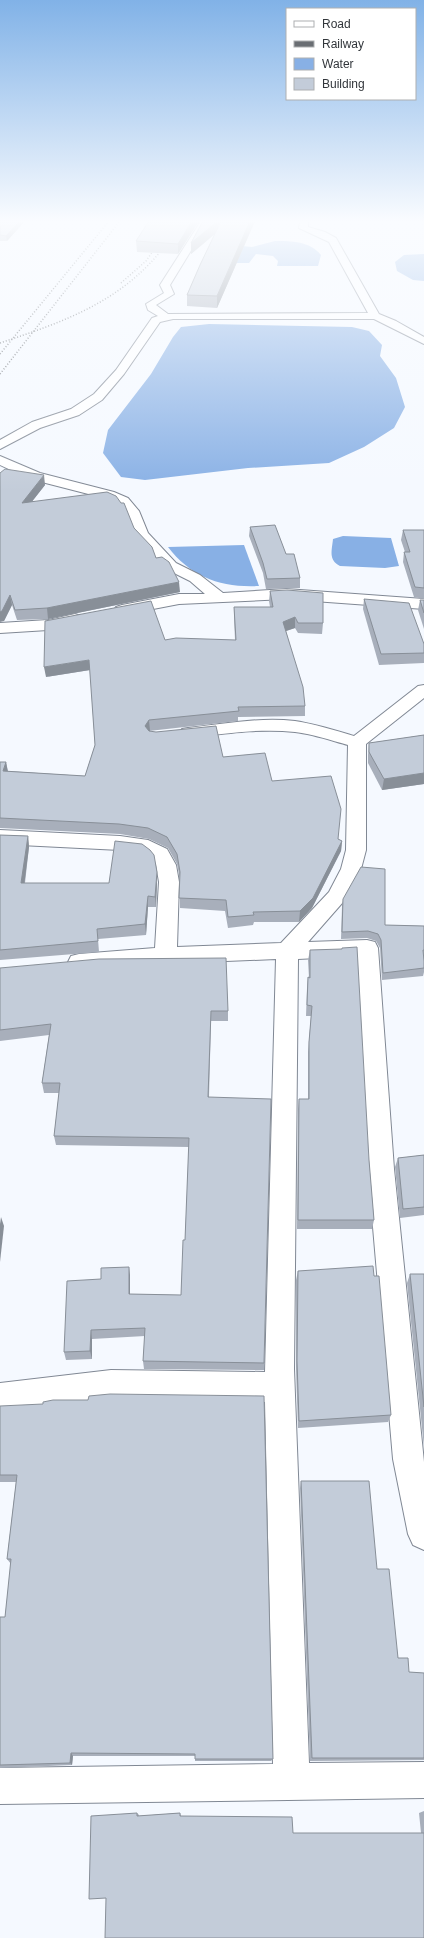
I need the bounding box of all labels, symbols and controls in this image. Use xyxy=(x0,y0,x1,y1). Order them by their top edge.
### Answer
legend xyxy=(286,8,416,100)
text: Road xyxy=(322,17,351,31)
text: Railway xyxy=(322,37,364,51)
text: Water xyxy=(322,57,354,71)
text: Building xyxy=(322,77,365,91)

